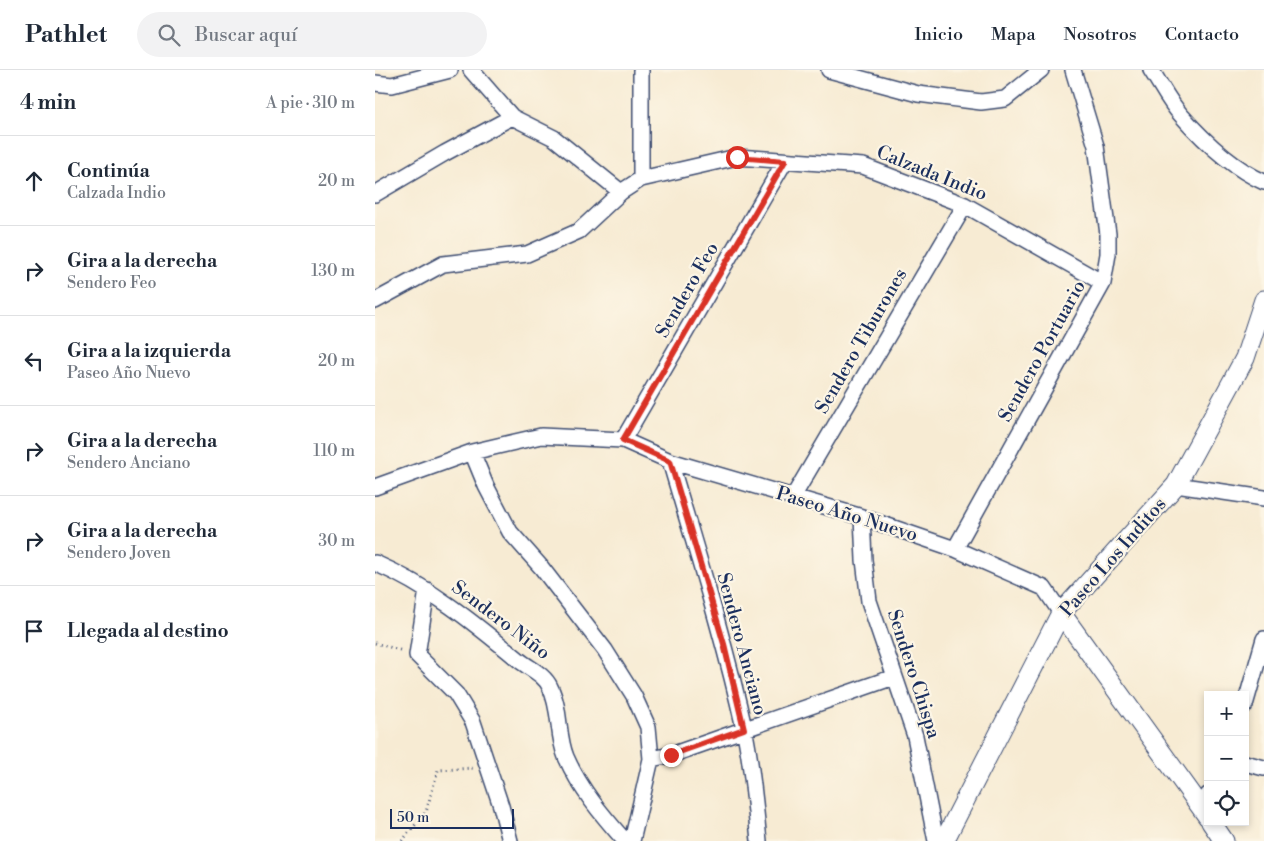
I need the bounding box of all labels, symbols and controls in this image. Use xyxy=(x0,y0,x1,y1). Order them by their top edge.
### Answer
search box xyxy=(137,12,487,57)
text: Pathlet xyxy=(25,20,107,50)
icon: search xyxy=(155,21,183,49)
text: Buscar aquí xyxy=(195,23,297,47)
text: Inicio xyxy=(914,23,963,46)
text: Mapa xyxy=(991,23,1036,46)
text: Nosotros xyxy=(1064,23,1137,46)
text: Contacto xyxy=(1165,23,1239,46)
text: 4 min xyxy=(20,90,76,116)
text: A pie · 310 m xyxy=(266,93,355,113)
street label: Calzada Indio xyxy=(873,140,991,206)
route start xyxy=(726,146,749,169)
text: Continúa xyxy=(67,159,150,183)
icon: ahead xyxy=(20,167,48,195)
text: 20 m xyxy=(318,171,355,191)
text: Calzada Indio xyxy=(67,183,166,203)
street label: Sendero Feo xyxy=(650,238,724,342)
text: Gira a la derecha xyxy=(67,249,217,273)
icon: right xyxy=(20,257,48,285)
text: 130 m xyxy=(311,261,355,281)
street label: Sendero Tiburones xyxy=(810,264,912,418)
text: Sendero Feo xyxy=(67,273,157,293)
street label: Sendero Portuario xyxy=(993,276,1091,426)
text: Gira a la izquierda xyxy=(67,339,231,363)
icon: left xyxy=(20,347,48,375)
text: 20 m xyxy=(318,351,355,371)
text: Paseo Año Nuevo xyxy=(67,363,191,383)
text: Gira a la derecha xyxy=(67,429,217,453)
icon: right xyxy=(20,437,48,465)
text: 110 m xyxy=(313,441,355,461)
text: Sendero Anciano xyxy=(67,453,190,473)
street label: Paseo Año Nuevo xyxy=(773,481,921,547)
street label: Paseo Los Inditos xyxy=(1055,492,1171,622)
text: Gira a la derecha xyxy=(67,519,217,543)
icon: right xyxy=(20,527,48,555)
text: 30 m xyxy=(318,531,355,551)
text: Sendero Joven xyxy=(67,543,171,563)
street label: Sendero Anciano xyxy=(711,570,773,718)
street label: Sendero Niño xyxy=(447,575,555,665)
street label: Sendero Chispa xyxy=(882,606,946,742)
icon: arrive xyxy=(20,617,48,645)
text: Llegada al destino xyxy=(67,619,229,643)
map controls xyxy=(1204,691,1249,826)
button: + xyxy=(1204,691,1249,736)
button: − xyxy=(1204,736,1249,781)
route end xyxy=(660,744,683,767)
button: locate xyxy=(1204,781,1249,826)
scale bar xyxy=(390,806,514,829)
text: 50 m xyxy=(397,809,429,827)

